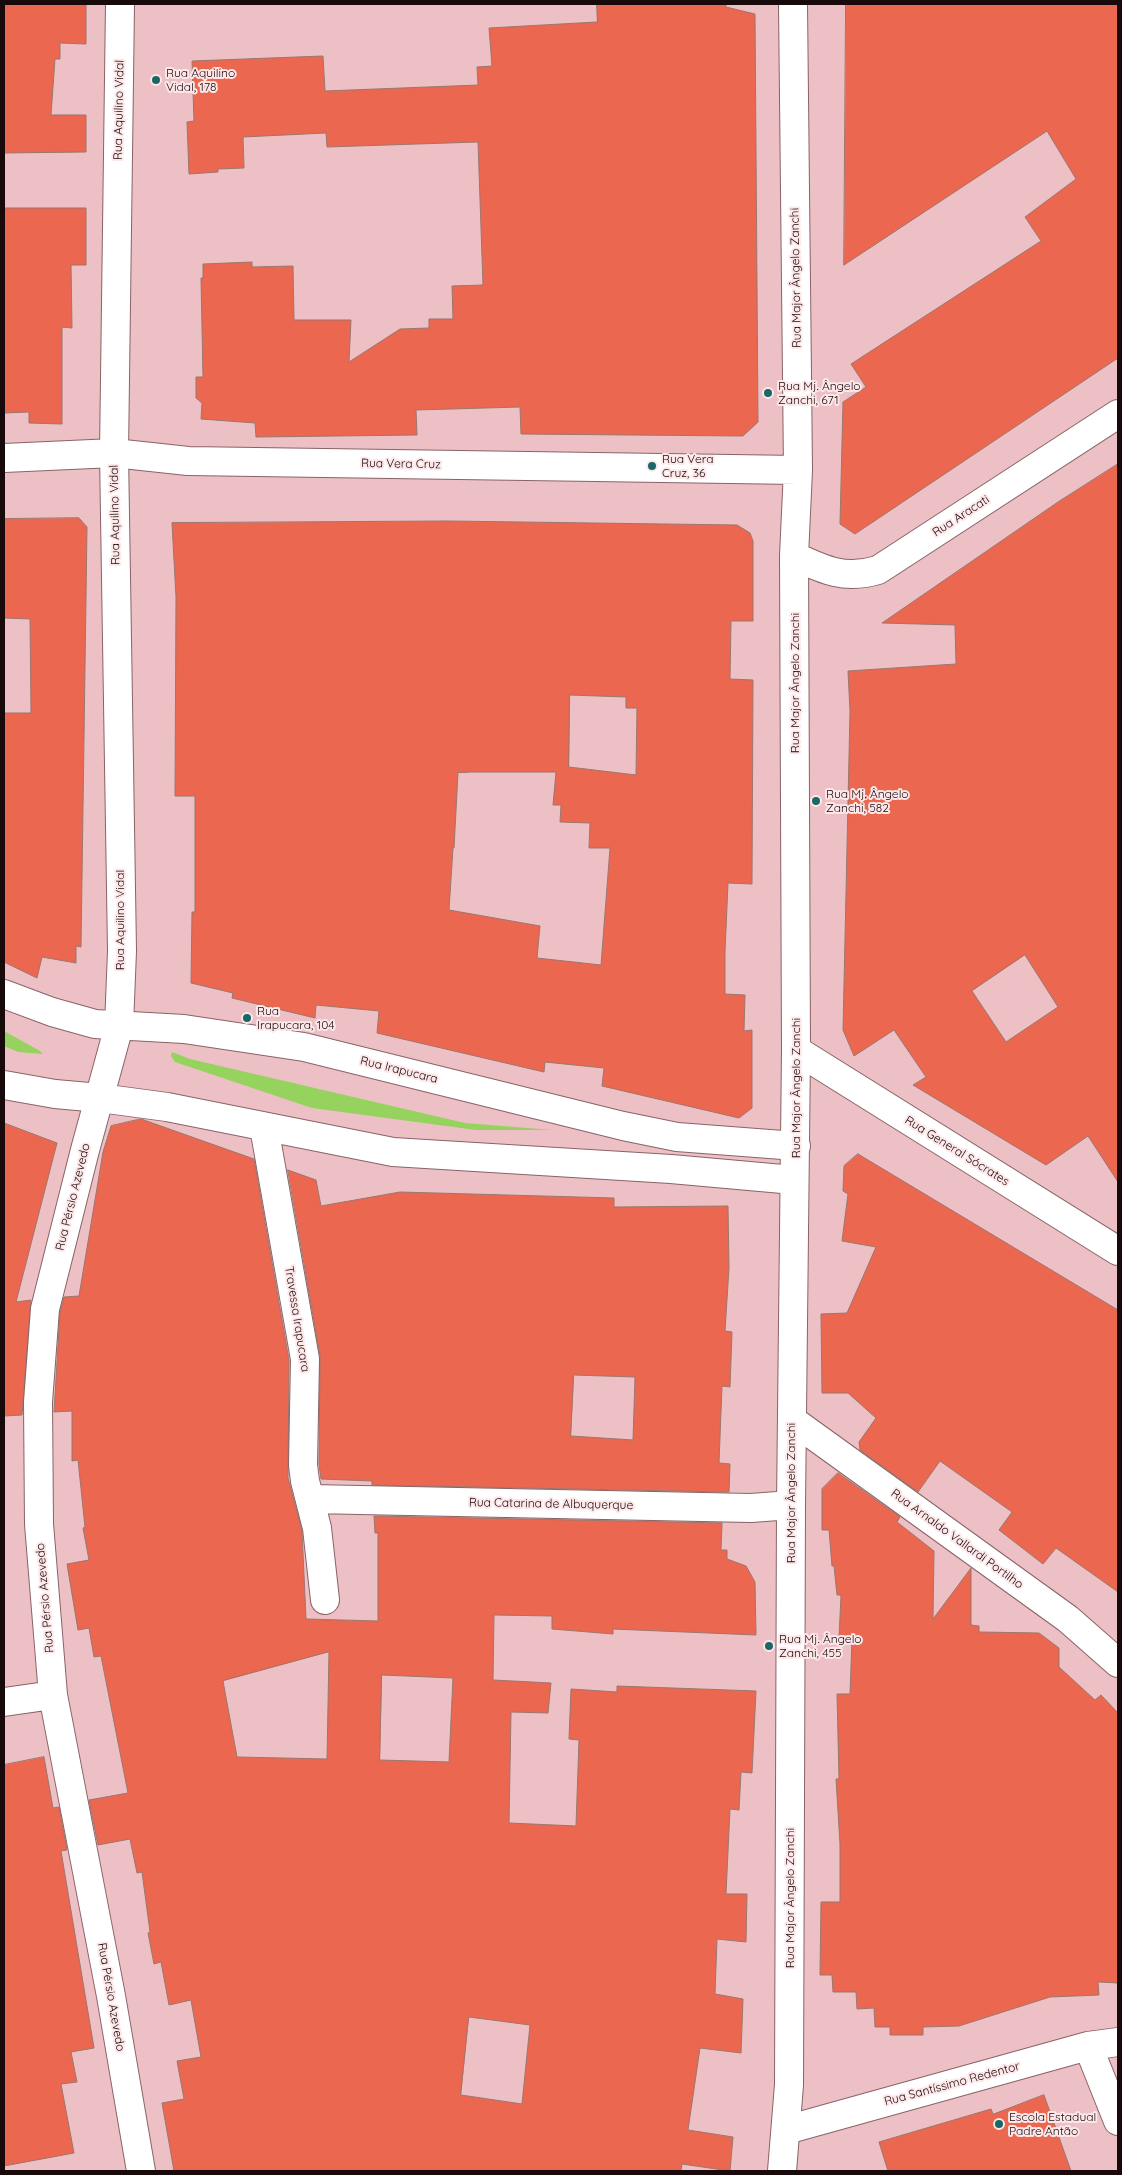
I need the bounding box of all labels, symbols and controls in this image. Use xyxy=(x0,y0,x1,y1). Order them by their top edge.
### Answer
street label: Rua Aquilino Vidal xyxy=(111,60,127,160)
place label: Rua Aquilino Vidal, 178 xyxy=(166,66,235,94)
marker: Rua Aquilino Vidal, 178 xyxy=(150,74,162,86)
street label: Rua Major Ângelo Zanchi xyxy=(788,208,804,348)
place label: Rua Mj. Ângelo Zanchi, 671 xyxy=(778,379,861,407)
marker: Rua Mj. Ângelo Zanchi, 671 xyxy=(762,387,774,399)
place label: Rua Vera Cruz, 36 xyxy=(662,452,714,480)
street label: Rua Vera Cruz xyxy=(361,456,441,472)
marker: Rua Vera Cruz, 36 xyxy=(646,460,658,472)
street label: Rua Aquilino Vidal xyxy=(107,465,123,565)
street label: Rua Aracati xyxy=(930,492,992,540)
street label: Rua Major Ângelo Zanchi xyxy=(788,613,802,753)
place label: Rua Mj. Ângelo Zanchi, 582 xyxy=(826,787,909,815)
marker: Rua Mj. Ângelo Zanchi, 582 xyxy=(810,795,822,807)
street label: Rua Aquilino Vidal xyxy=(113,870,127,970)
place label: Rua Irapucara, 104 xyxy=(257,1004,335,1032)
marker: Rua Irapucara, 104 xyxy=(241,1012,253,1024)
street label: Rua Major Ângelo Zanchi xyxy=(789,1018,803,1158)
street label: Rua Irapucara xyxy=(359,1053,439,1087)
street label: Rua General Sócrates xyxy=(902,1113,1012,1189)
street label: Rua Pérsio Azevedo xyxy=(53,1142,93,1252)
street label: Travessa Irapucara xyxy=(282,1265,312,1373)
street label: Rua Major Ângelo Zanchi xyxy=(784,1423,798,1563)
street label: Rua Arnaldo Vallardi Portilho xyxy=(888,1486,1026,1592)
street label: Rua Catarina de Albuquerque xyxy=(469,1495,633,1513)
street label: Rua Pérsio Azevedo xyxy=(33,1543,57,1653)
place label: Rua Mj. Ângelo Zanchi, 455 xyxy=(779,1632,862,1660)
marker: Rua Mj. Ângelo Zanchi, 455 xyxy=(763,1640,775,1652)
street label: Rua Major Ângelo Zanchi xyxy=(783,1828,797,1968)
street label: Rua Pérsio Azevedo xyxy=(94,1942,128,2052)
street label: Rua Santíssimo Redentor xyxy=(883,2059,1021,2109)
place label: Escola Estadual Padre Antão xyxy=(1009,2110,1096,2138)
marker: Escola Estadual Padre Antão xyxy=(993,2118,1005,2130)

